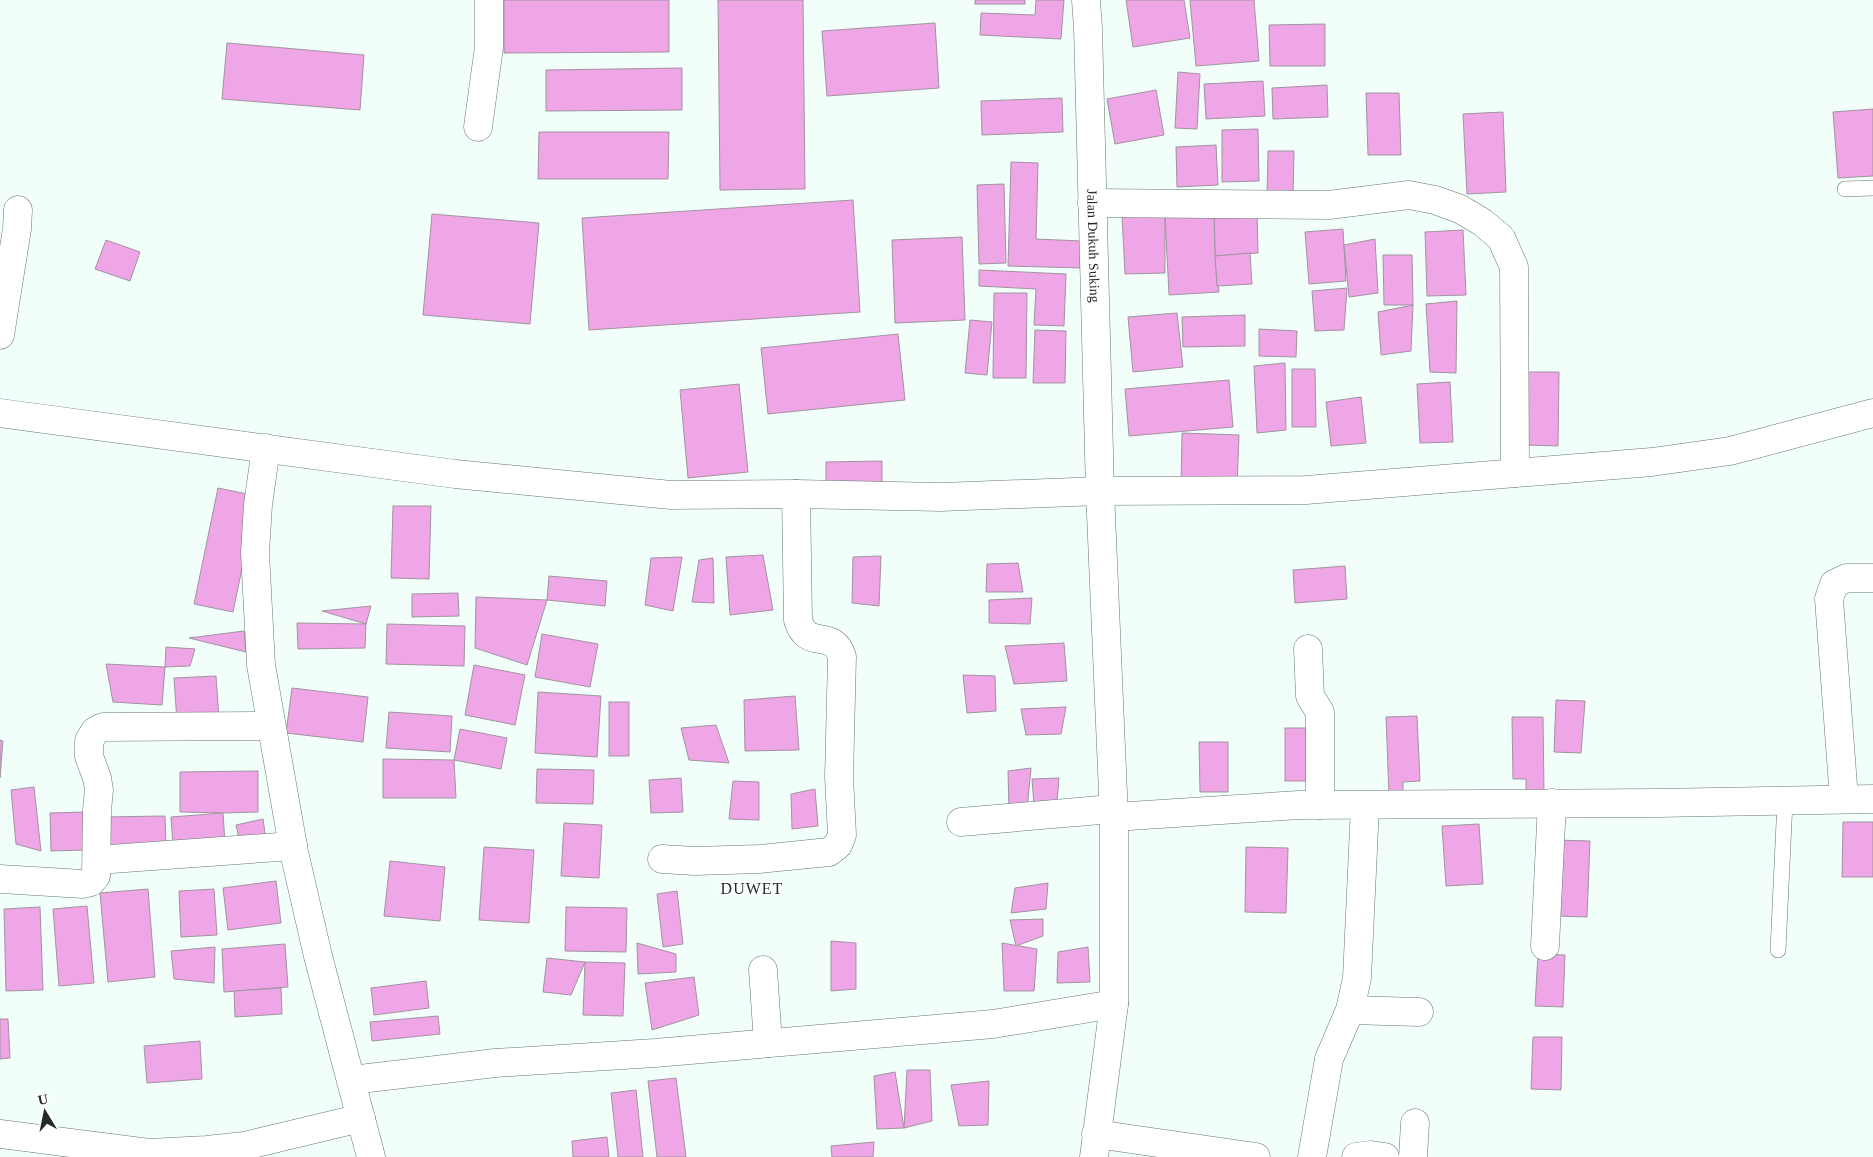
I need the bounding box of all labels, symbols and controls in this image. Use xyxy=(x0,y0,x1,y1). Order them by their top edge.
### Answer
street label: Jalan Dukuh Suking xyxy=(1084,189,1102,303)
district label: DUWET xyxy=(721,880,783,897)
north arrow xyxy=(20,1087,70,1137)
text: U xyxy=(37,1091,49,1108)

